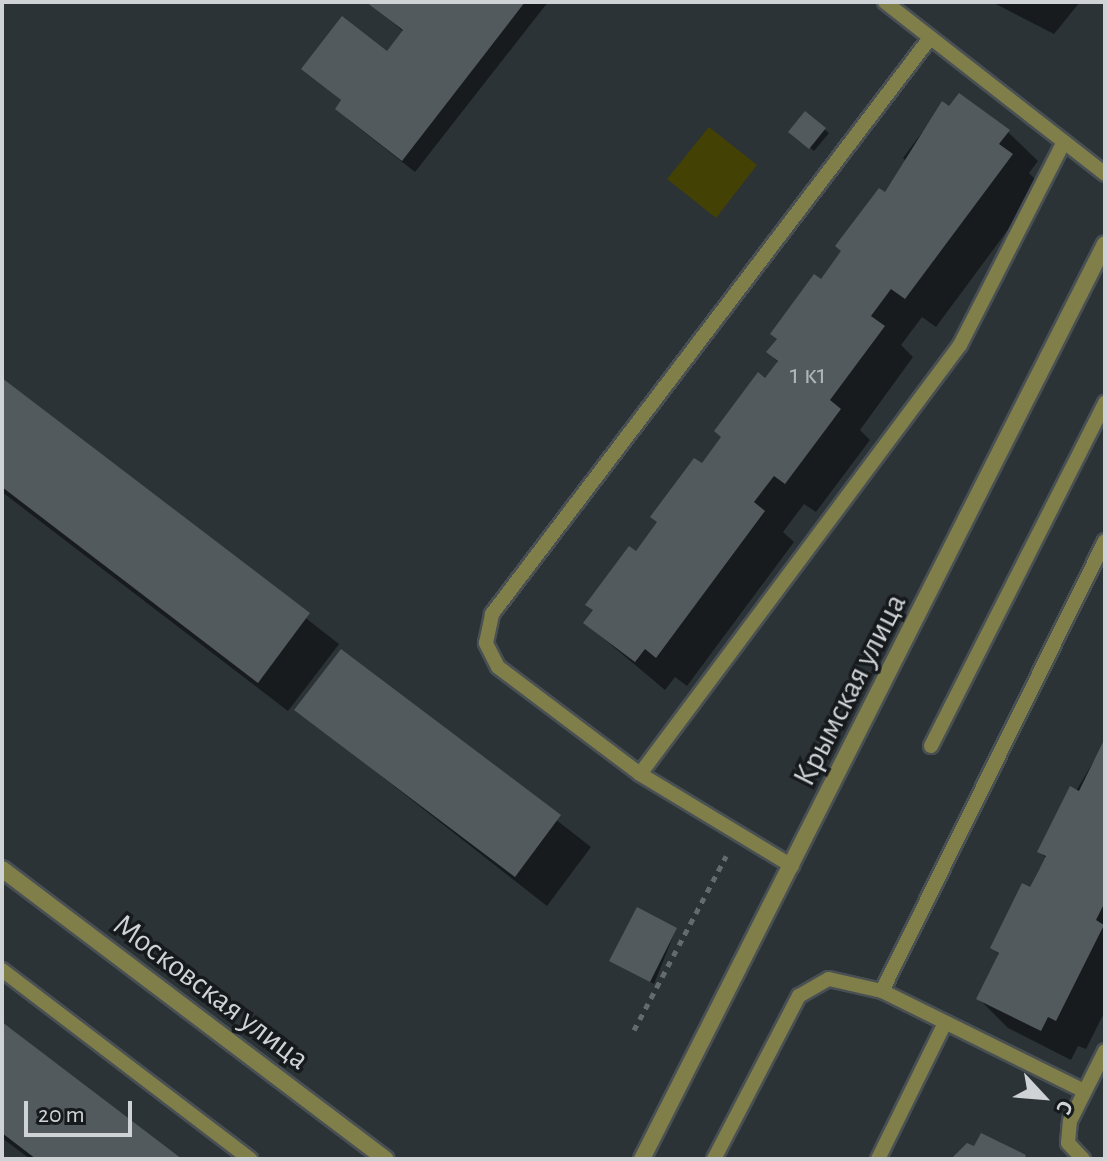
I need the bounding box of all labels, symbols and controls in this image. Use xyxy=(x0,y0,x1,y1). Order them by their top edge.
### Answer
house number: 1 к1 xyxy=(790,358,826,392)
street label: Крымская улица xyxy=(785,587,915,793)
street label: Московская улица xyxy=(105,906,317,1078)
north arrow xyxy=(1003,1057,1083,1137)
scale bar xyxy=(28,1085,136,1135)
text: С xyxy=(1052,1097,1077,1118)
text: 20 m xyxy=(38,1103,85,1127)

